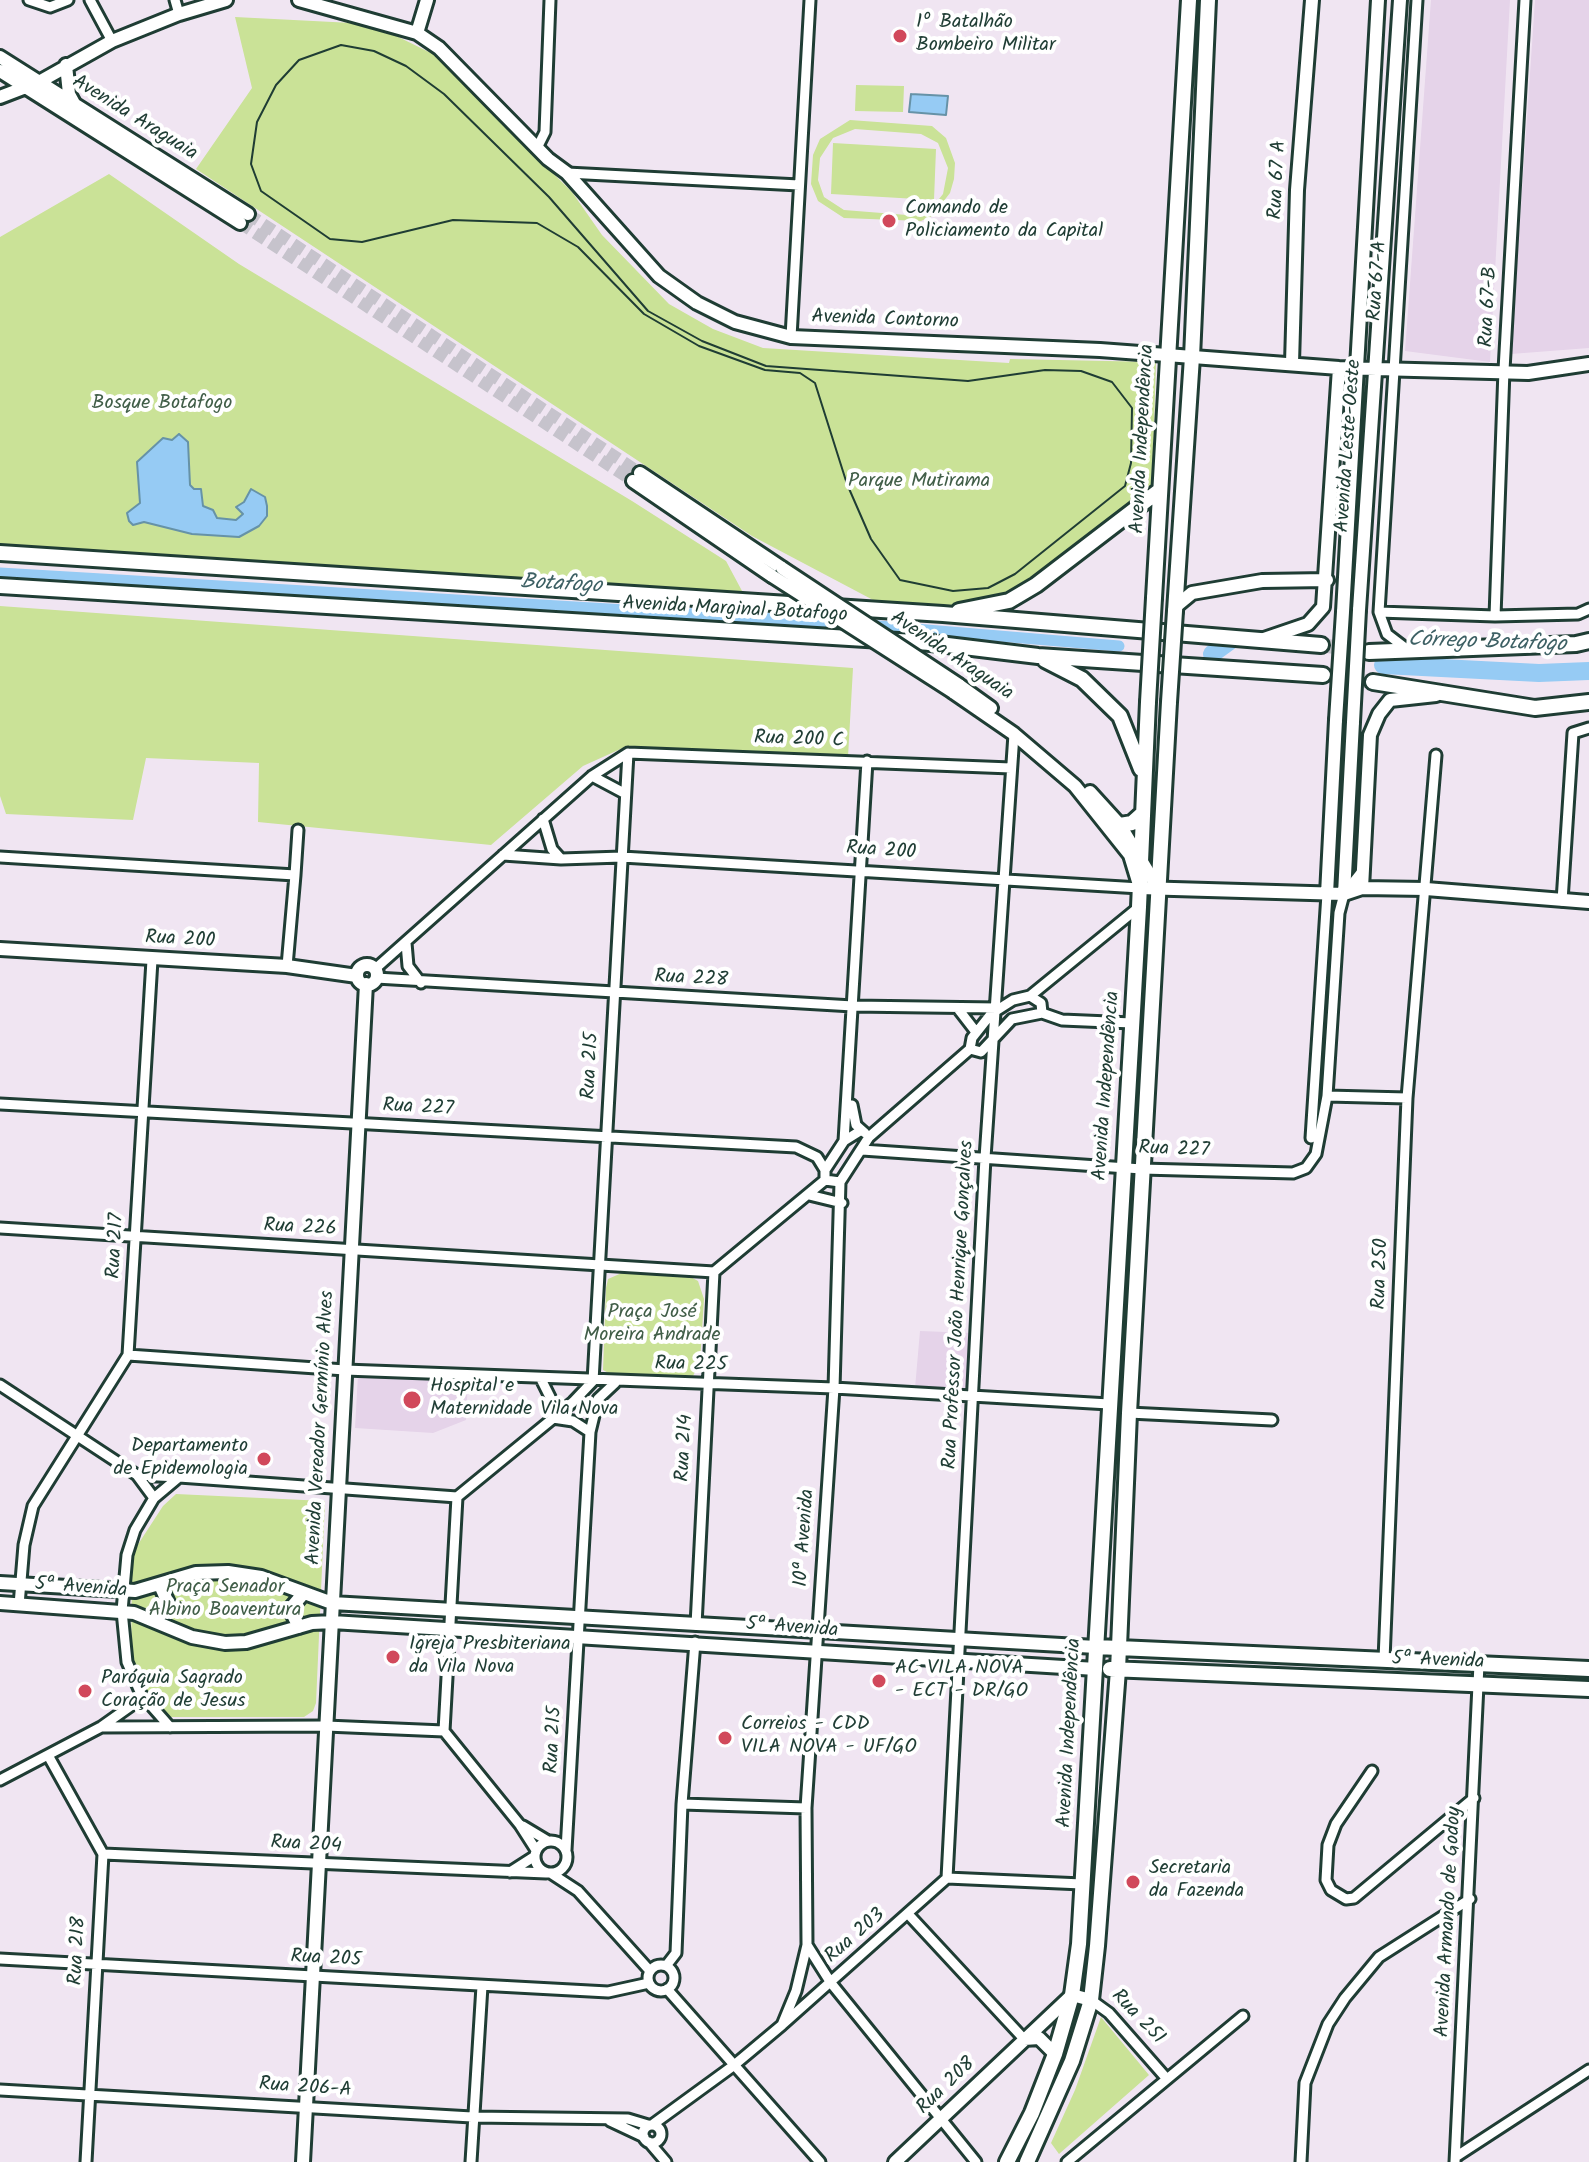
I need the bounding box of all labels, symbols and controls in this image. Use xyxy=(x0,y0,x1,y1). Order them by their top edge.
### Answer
place label: 1º Batalhão Bombeiro Militar xyxy=(916,12,1056,59)
marker: 1º Batalhão Bombeiro Militar xyxy=(891,27,909,45)
street label: Avenida Araguaia xyxy=(67,71,201,167)
street label: Rua 67 A xyxy=(1265,140,1293,220)
place label: Comando de Policiamento da Capital xyxy=(905,198,1103,245)
marker: Comando de Policiamento da Capital xyxy=(880,212,898,230)
street label: Rua 67-A xyxy=(1364,240,1394,322)
street label: Rua 67-B xyxy=(1476,266,1504,348)
street label: Avenida Contorno xyxy=(811,306,959,336)
street label: Avenida Independência xyxy=(1127,344,1161,534)
street label: Avenida Leste-Oeste xyxy=(1332,359,1368,533)
park label: Bosque Botafogo xyxy=(92,393,232,417)
park label: Parque Mutirama xyxy=(848,471,990,495)
water label: Botafogo xyxy=(520,571,602,601)
street label: Avenida Marginal Botafogo xyxy=(622,593,848,629)
street label: Avenida Araguaia xyxy=(885,607,1017,707)
water label: Córrego Botafogo xyxy=(1407,628,1567,660)
street label: Rua 200 C xyxy=(753,727,845,755)
street label: Rua 200 xyxy=(845,838,917,866)
street label: Rua 200 xyxy=(144,927,216,955)
street label: Rua 228 xyxy=(653,966,729,994)
street label: Avenida Independência xyxy=(1089,990,1127,1182)
street label: Rua 215 xyxy=(578,1032,606,1100)
street label: Rua 227 xyxy=(382,1095,454,1123)
street label: Rua 227 xyxy=(1138,1138,1210,1164)
street label: Rua Professor João Henrique Gonçalves xyxy=(939,1140,981,1470)
street label: Rua 217 xyxy=(103,1213,131,1279)
street label: Rua 226 xyxy=(263,1215,337,1243)
street label: Rua 250 xyxy=(1369,1238,1395,1310)
street label: Avenida Vereador Germínio Alves xyxy=(303,1290,341,1566)
park label: Praça José Moreira Andrade xyxy=(583,1302,721,1349)
street label: Rua 225 xyxy=(654,1353,728,1379)
place label: Hospital e Maternidade Vila Nova xyxy=(430,1376,618,1423)
marker: Hospital e Maternidade Vila Nova xyxy=(401,1389,423,1411)
street label: Rua 214 xyxy=(672,1414,700,1482)
place label: Departamento de Epidemologia xyxy=(113,1436,248,1483)
marker: Departamento de Epidemologia xyxy=(255,1450,273,1468)
street label: 10ª Avenida xyxy=(791,1488,821,1588)
street label: 5ª Avenida xyxy=(34,1574,128,1604)
park label: Praça Senador Albino Boaventura xyxy=(149,1577,301,1624)
street label: 5ª Avenida xyxy=(745,1614,839,1644)
place label: Igreja Presbiteriana da Vila Nova xyxy=(409,1634,571,1681)
street label: Avenida Independência xyxy=(1054,1638,1088,1828)
marker: Igreja Presbiteriana da Vila Nova xyxy=(384,1648,402,1666)
street label: 5ª Avenida xyxy=(1391,1648,1485,1676)
place label: AC VILA NOVA - ECT - DR/GO xyxy=(895,1658,1028,1705)
place label: Paróquia Sagrado Coração de Jesus xyxy=(101,1668,246,1715)
marker: AC VILA NOVA - ECT - DR/GO xyxy=(870,1672,888,1690)
marker: Paróquia Sagrado Coração de Jesus xyxy=(76,1682,94,1700)
street label: Rua 215 xyxy=(541,1706,569,1774)
place label: Correios - CDD VILA NOVA - UF/GO xyxy=(741,1714,917,1761)
marker: Correios - CDD VILA NOVA - UF/GO xyxy=(716,1729,734,1747)
street label: Avenida Armando de Godoy xyxy=(1432,1806,1468,2038)
street label: Rua 204 xyxy=(270,1832,342,1860)
place label: Secretaria da Fazenda xyxy=(1149,1858,1244,1905)
marker: Secretaria da Fazenda xyxy=(1124,1873,1142,1891)
street label: Rua 203 xyxy=(821,1904,891,1970)
street label: Rua 218 xyxy=(65,1916,93,1986)
street label: Rua 205 xyxy=(290,1946,362,1974)
street label: Rua 251 xyxy=(1105,1985,1169,2051)
street label: Rua 208 xyxy=(913,2053,981,2121)
street label: Rua 206-A xyxy=(258,2074,352,2104)

